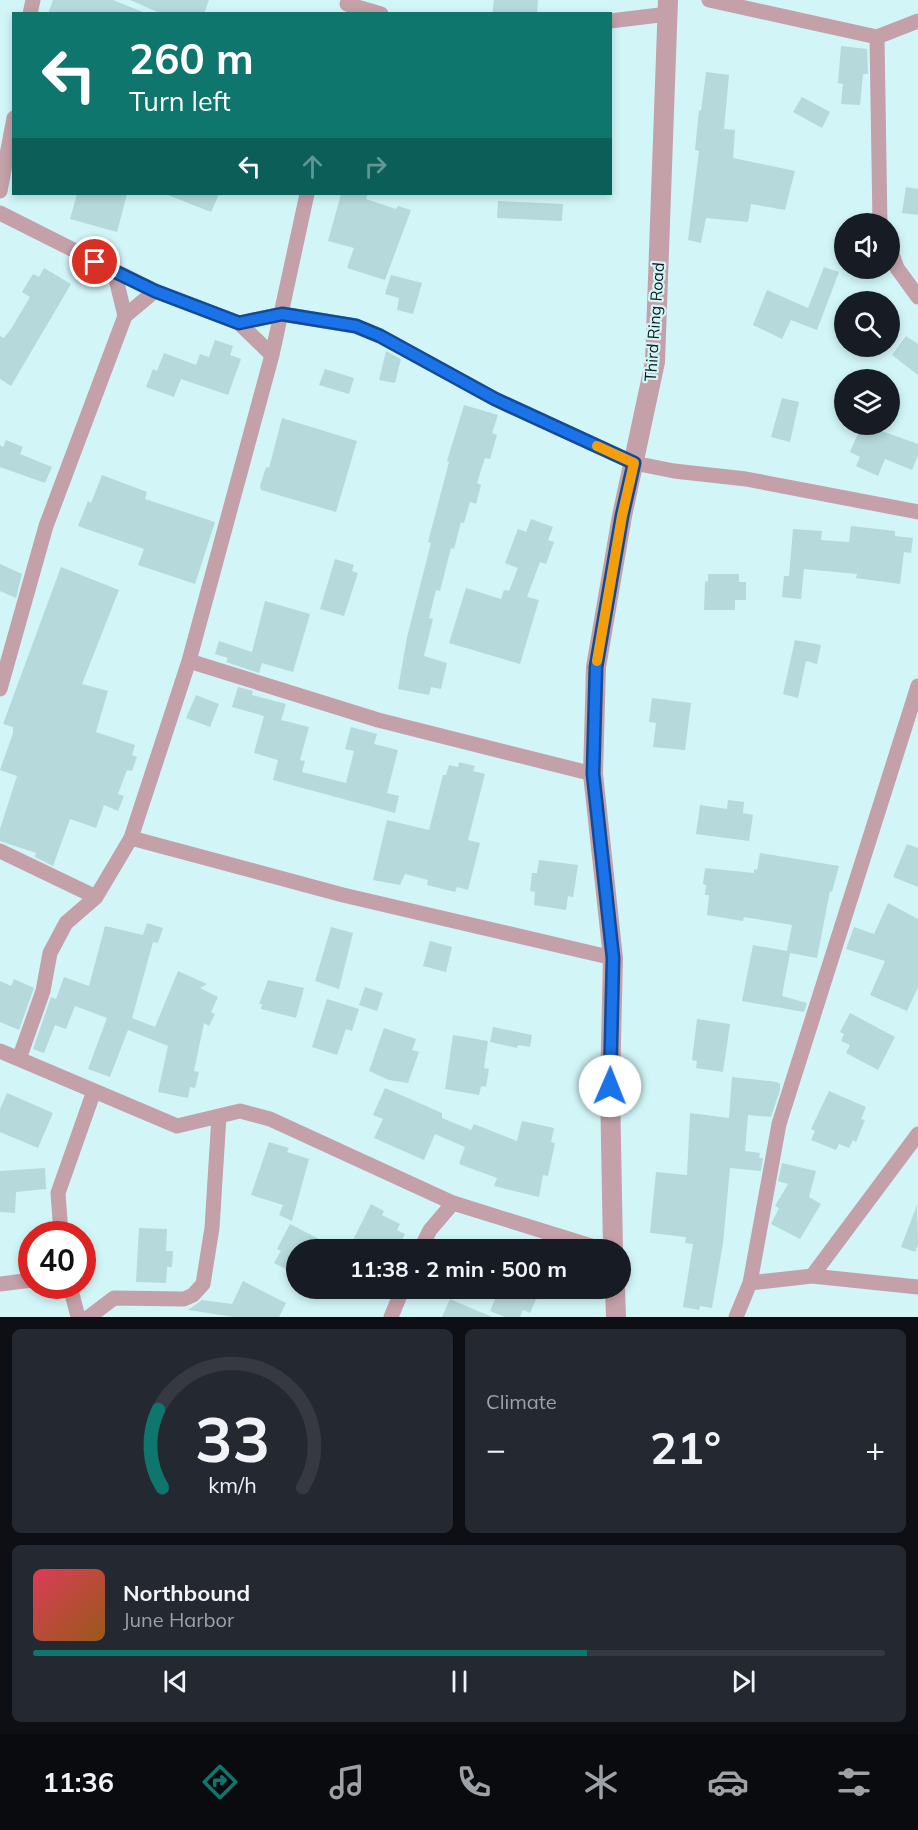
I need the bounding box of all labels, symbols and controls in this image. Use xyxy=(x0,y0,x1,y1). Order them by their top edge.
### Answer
text: 260 m xyxy=(129,32,254,85)
icon: left xyxy=(30,36,108,114)
text: Turn left xyxy=(129,84,231,118)
icon: left xyxy=(233,150,266,183)
icon: ahead xyxy=(296,150,329,183)
icon: right xyxy=(359,150,392,183)
map controls xyxy=(834,213,900,435)
button: sound xyxy=(834,213,900,279)
pin xyxy=(69,236,120,287)
icon: arrive xyxy=(78,245,111,278)
street label: Third Ring Road xyxy=(640,262,668,382)
button: search xyxy=(834,291,900,357)
button: layers xyxy=(834,369,900,435)
position arrow xyxy=(578,1054,642,1118)
speed limit sign: 40 xyxy=(18,1221,96,1299)
text: 11:38 · 2 min · 500 m xyxy=(350,1255,567,1283)
text: Climate xyxy=(486,1389,557,1414)
text: 33 xyxy=(195,1399,270,1478)
text: 21° xyxy=(650,1419,721,1475)
text: − xyxy=(486,1428,506,1469)
text: + xyxy=(865,1428,885,1469)
text: km/h xyxy=(208,1471,257,1498)
text: Northbound xyxy=(123,1579,250,1607)
text: June Harbor xyxy=(123,1607,234,1632)
icon: previous xyxy=(159,1665,192,1698)
icon: pause xyxy=(443,1665,476,1698)
icon: next xyxy=(727,1665,760,1698)
icon: directions xyxy=(199,1761,241,1803)
icon: music xyxy=(326,1761,368,1803)
icon: phone xyxy=(453,1761,495,1803)
icon: climate xyxy=(580,1761,622,1803)
icon: car xyxy=(707,1761,749,1803)
icon: filters xyxy=(833,1761,875,1803)
text: 11:36 xyxy=(42,1765,114,1799)

